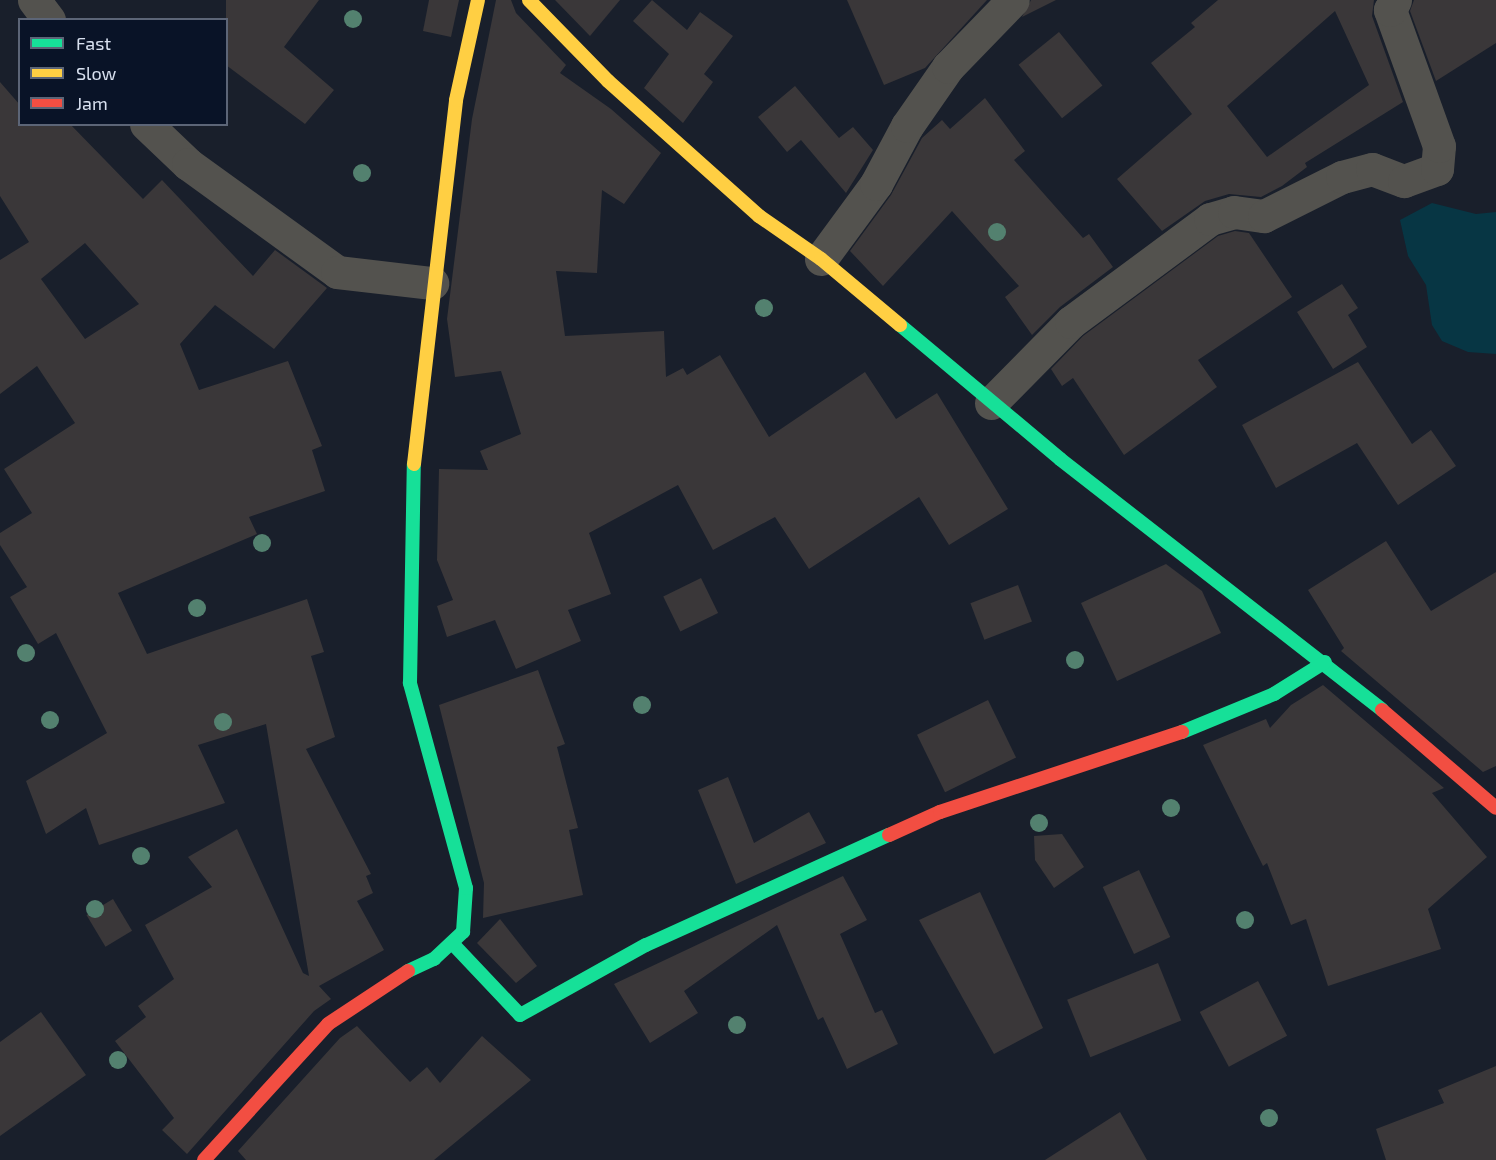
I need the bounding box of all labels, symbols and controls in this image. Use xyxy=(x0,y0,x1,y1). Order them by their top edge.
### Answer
legend xyxy=(18,18,228,126)
text: Fast xyxy=(76,32,111,54)
text: Slow xyxy=(76,62,116,84)
text: Jam xyxy=(76,92,108,114)

